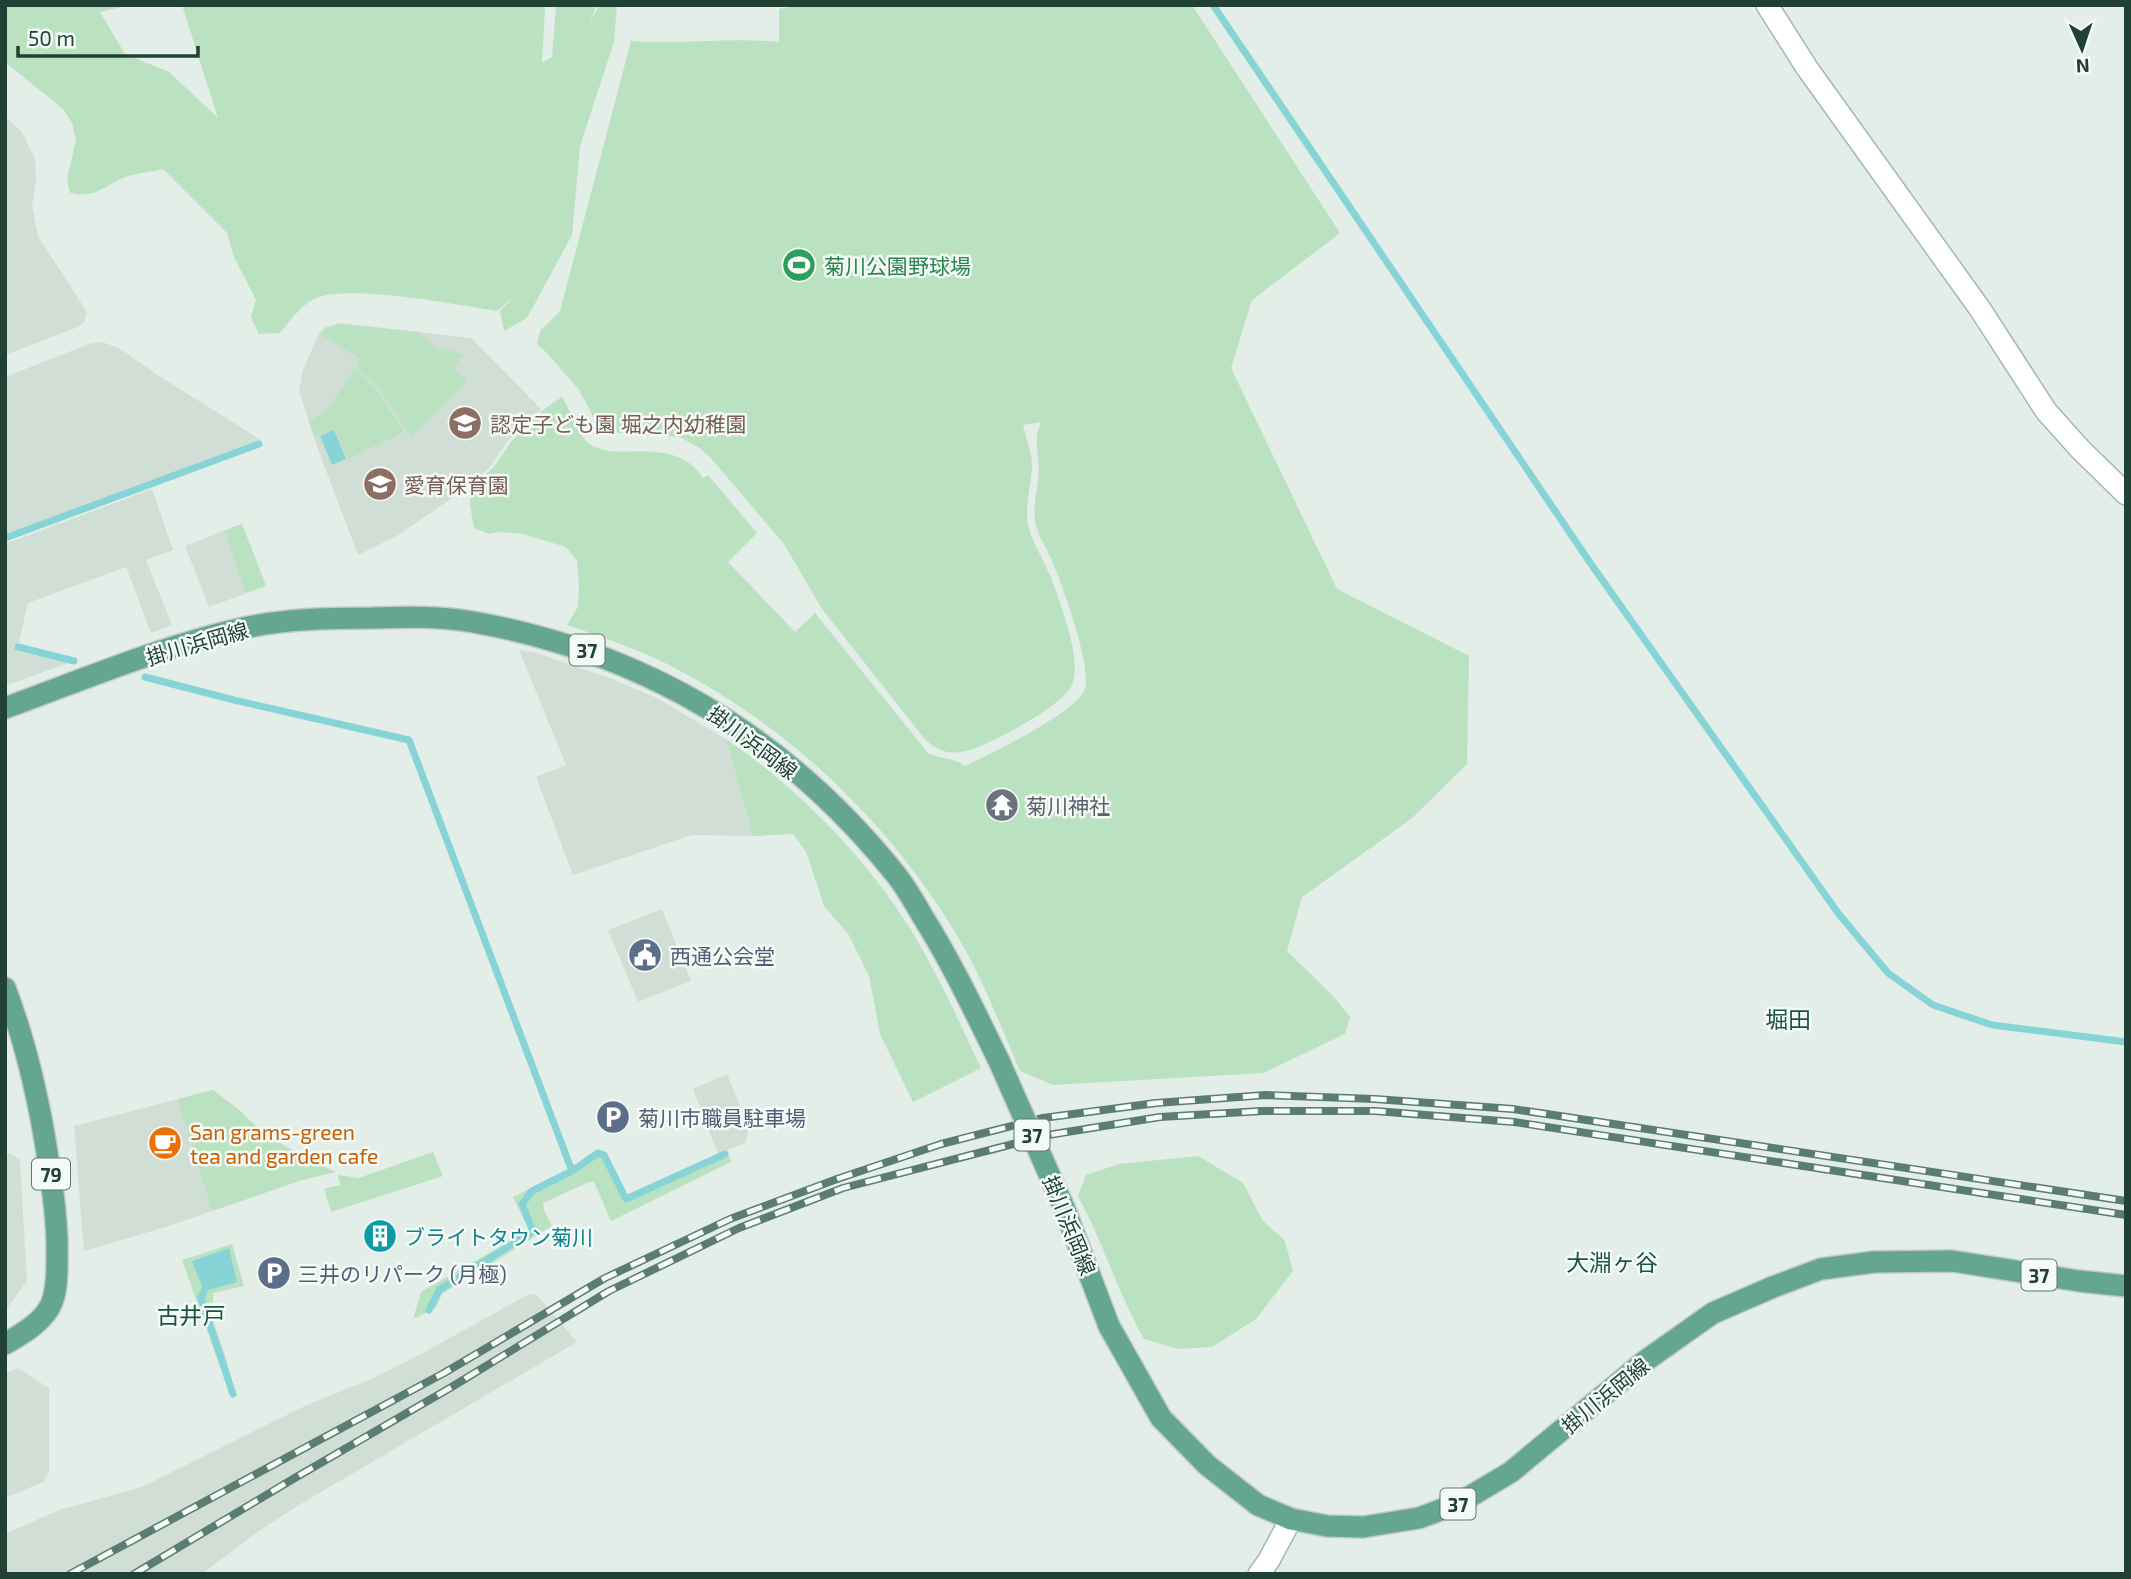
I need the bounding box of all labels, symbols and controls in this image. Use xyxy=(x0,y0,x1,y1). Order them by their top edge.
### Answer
scale bar xyxy=(18,14,198,58)
north arrow xyxy=(2047,14,2117,84)
text: 50 m xyxy=(28,25,75,50)
text: N xyxy=(2075,55,2090,78)
sports icon: 菊川公園野球場 xyxy=(780,246,818,284)
place label: 菊川公園野球場 xyxy=(824,253,971,278)
school or university icon: 認定子ども園 堀之内幼稚園 xyxy=(446,404,484,442)
place label: 認定子ども園 堀之内幼稚園 xyxy=(490,411,747,436)
school or university icon: 愛育保育園 xyxy=(361,465,399,503)
place label: 愛育保育園 xyxy=(404,472,509,497)
street label: 掛川浜岡線 xyxy=(143,617,251,669)
road number: 37 xyxy=(570,635,604,666)
street label: 掛川浜岡線 xyxy=(704,700,802,784)
temple icon: 菊川神社 xyxy=(983,786,1021,824)
place label: 菊川神社 xyxy=(1026,793,1110,818)
public building icon: 西通公会堂 xyxy=(626,936,664,974)
place label: 西通公会堂 xyxy=(670,943,775,968)
district label: 堀田 xyxy=(1765,1005,1811,1033)
parking icon: 菊川市職員駐車場 xyxy=(594,1098,632,1136)
place label: 菊川市職員駐車場 xyxy=(638,1105,806,1130)
place label: San grams-green tea and garden cafe xyxy=(190,1119,378,1168)
road number: 37 xyxy=(1014,1120,1050,1150)
cafe icon: San grams-green tea and garden cafe xyxy=(146,1124,184,1162)
road number: 79 xyxy=(32,1158,70,1190)
street label: 掛川浜岡線 xyxy=(1039,1172,1101,1278)
building icon: ブライトタウン菊川 xyxy=(361,1217,399,1255)
place label: ブライトタウン菊川 xyxy=(404,1224,593,1249)
district label: 大淵ヶ谷 xyxy=(1566,1248,1658,1276)
parking icon: 三井のリパーク (月極) xyxy=(255,1254,293,1292)
road number: 37 xyxy=(2022,1260,2056,1290)
place label: 三井のリパーク (月極) xyxy=(298,1261,507,1286)
district label: 古井戸 xyxy=(157,1301,226,1329)
street label: 掛川浜岡線 xyxy=(1556,1352,1654,1438)
road number: 37 xyxy=(1440,1488,1476,1520)

